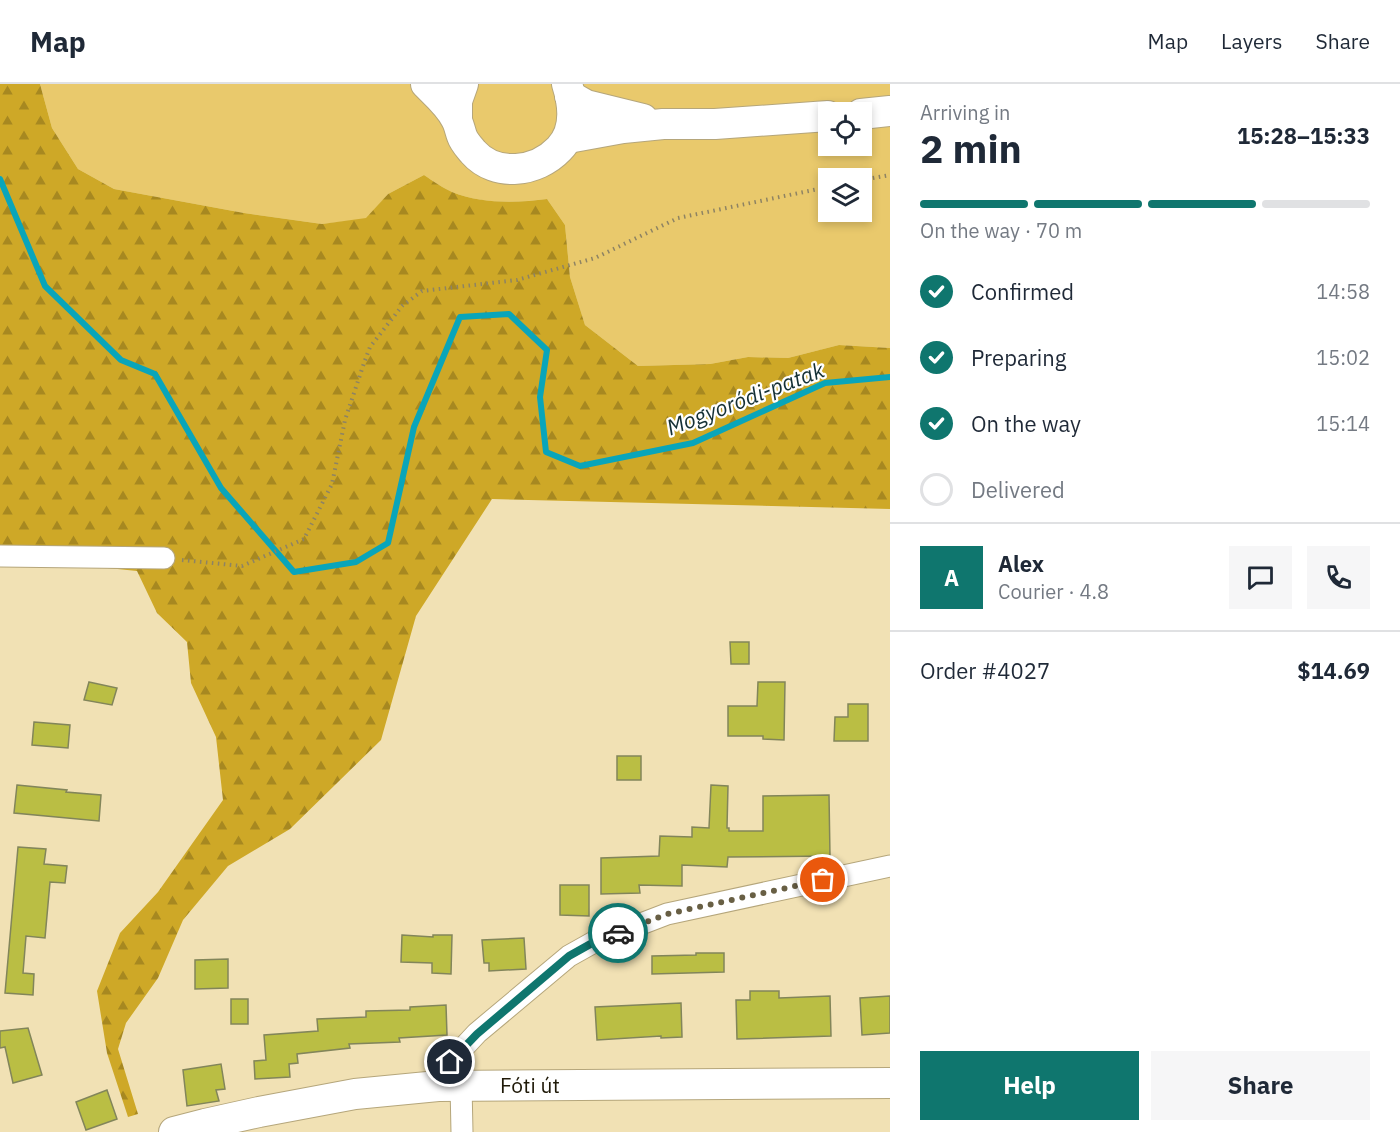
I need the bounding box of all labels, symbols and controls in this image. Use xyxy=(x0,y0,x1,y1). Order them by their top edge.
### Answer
text: Map xyxy=(30,23,86,60)
text: Map xyxy=(1148,27,1188,55)
text: Layers xyxy=(1221,27,1283,55)
text: Share xyxy=(1316,27,1370,55)
text: Arriving in xyxy=(920,99,1010,126)
map controls xyxy=(818,102,872,222)
button: locate xyxy=(818,102,872,156)
text: 15:28–15:33 xyxy=(1237,121,1370,150)
text: 2 min xyxy=(920,123,1022,174)
button: layers xyxy=(818,168,872,222)
text: On the way · 70 m xyxy=(920,217,1082,244)
icon: check xyxy=(920,275,953,308)
text: Confirmed xyxy=(971,277,1074,306)
text: 14:58 xyxy=(1316,278,1370,305)
icon: check xyxy=(920,341,953,374)
text: Preparing xyxy=(971,343,1066,372)
text: 15:02 xyxy=(1316,344,1370,371)
water label: Mogyoródi-patak xyxy=(662,354,829,441)
icon: check xyxy=(920,407,953,440)
text: On the way xyxy=(971,409,1081,438)
text: 15:14 xyxy=(1316,410,1370,437)
text: Delivered xyxy=(971,475,1065,504)
button: chat xyxy=(1229,546,1292,609)
button: phone xyxy=(1307,546,1370,609)
text: Alex xyxy=(998,549,1044,578)
text: A xyxy=(944,563,959,592)
text: Courier · 4.8 xyxy=(998,578,1109,605)
text: Order #4027 xyxy=(920,656,1050,685)
text: $14.69 xyxy=(1297,656,1370,685)
pin xyxy=(797,854,848,905)
icon: bag xyxy=(806,863,839,896)
courier xyxy=(588,903,648,963)
icon: car xyxy=(602,917,635,950)
pin xyxy=(424,1036,475,1087)
icon: home xyxy=(433,1045,466,1078)
button: Help xyxy=(920,1051,1139,1120)
button: Share xyxy=(1151,1051,1370,1120)
street label: Fóti út xyxy=(500,1071,560,1099)

